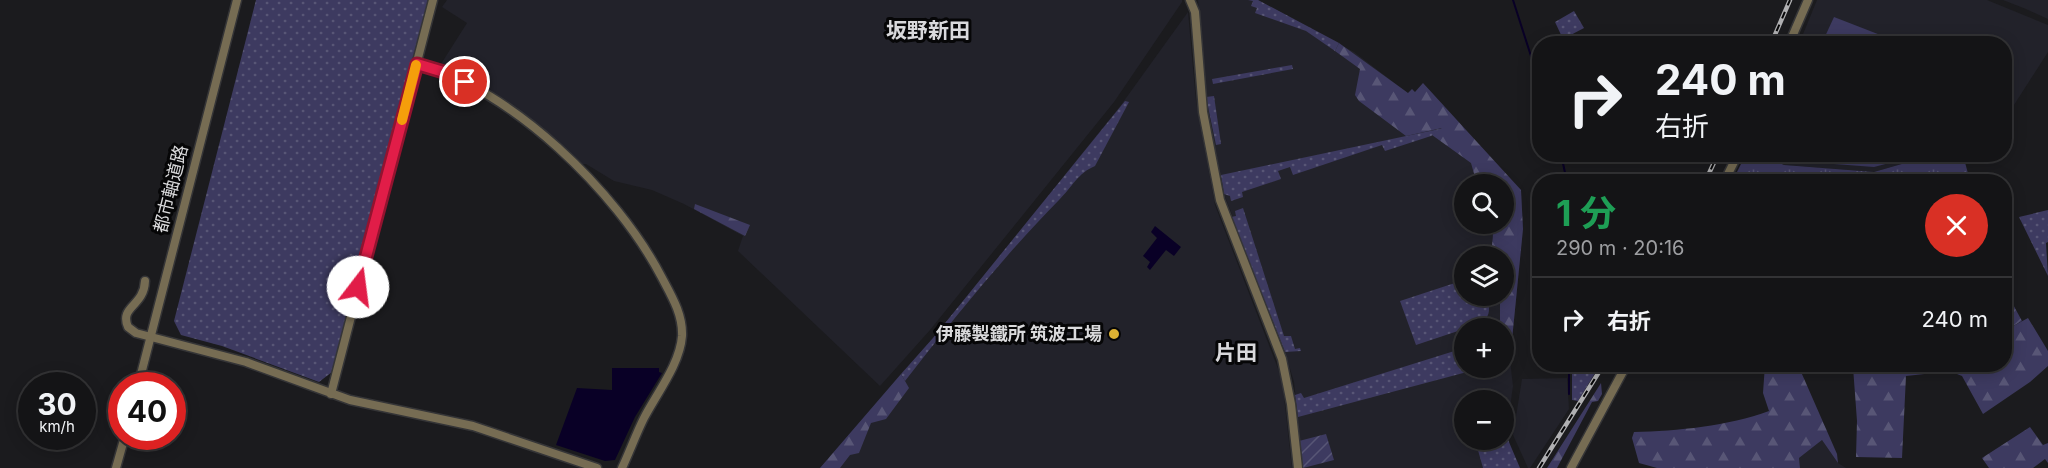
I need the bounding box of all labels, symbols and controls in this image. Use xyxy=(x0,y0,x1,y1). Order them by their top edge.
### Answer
district label: 坂野新田 xyxy=(886,18,970,43)
text: 240 m xyxy=(1655,54,1786,105)
pin xyxy=(439,56,490,107)
icon: right xyxy=(1556,60,1634,138)
icon: arrive xyxy=(448,65,481,98)
text: 右折 xyxy=(1655,110,1709,143)
street label: 都市軸道路 xyxy=(149,143,192,235)
map controls xyxy=(1454,174,1514,450)
button: search xyxy=(1454,174,1514,234)
text: 1 分 xyxy=(1556,191,1616,235)
button: close xyxy=(1925,194,1988,257)
text: 290 m · 20:16 xyxy=(1556,236,1685,260)
button: layers xyxy=(1454,246,1514,306)
position arrow xyxy=(326,255,390,319)
icon: right xyxy=(1556,303,1589,336)
text: 240 m xyxy=(1921,306,1988,332)
text: 右折 xyxy=(1607,308,1651,334)
button: + xyxy=(1454,318,1514,378)
place label: 伊藤製鐵所 筑波工場 xyxy=(936,323,1102,344)
marker: 伊藤製鐵所 筑波工場 xyxy=(1107,327,1121,341)
district label: 片田 xyxy=(1215,340,1257,365)
speed limit sign: 40 xyxy=(108,372,186,450)
text: 30 xyxy=(37,386,77,422)
button: − xyxy=(1454,390,1514,450)
text: km/h xyxy=(39,417,75,436)

